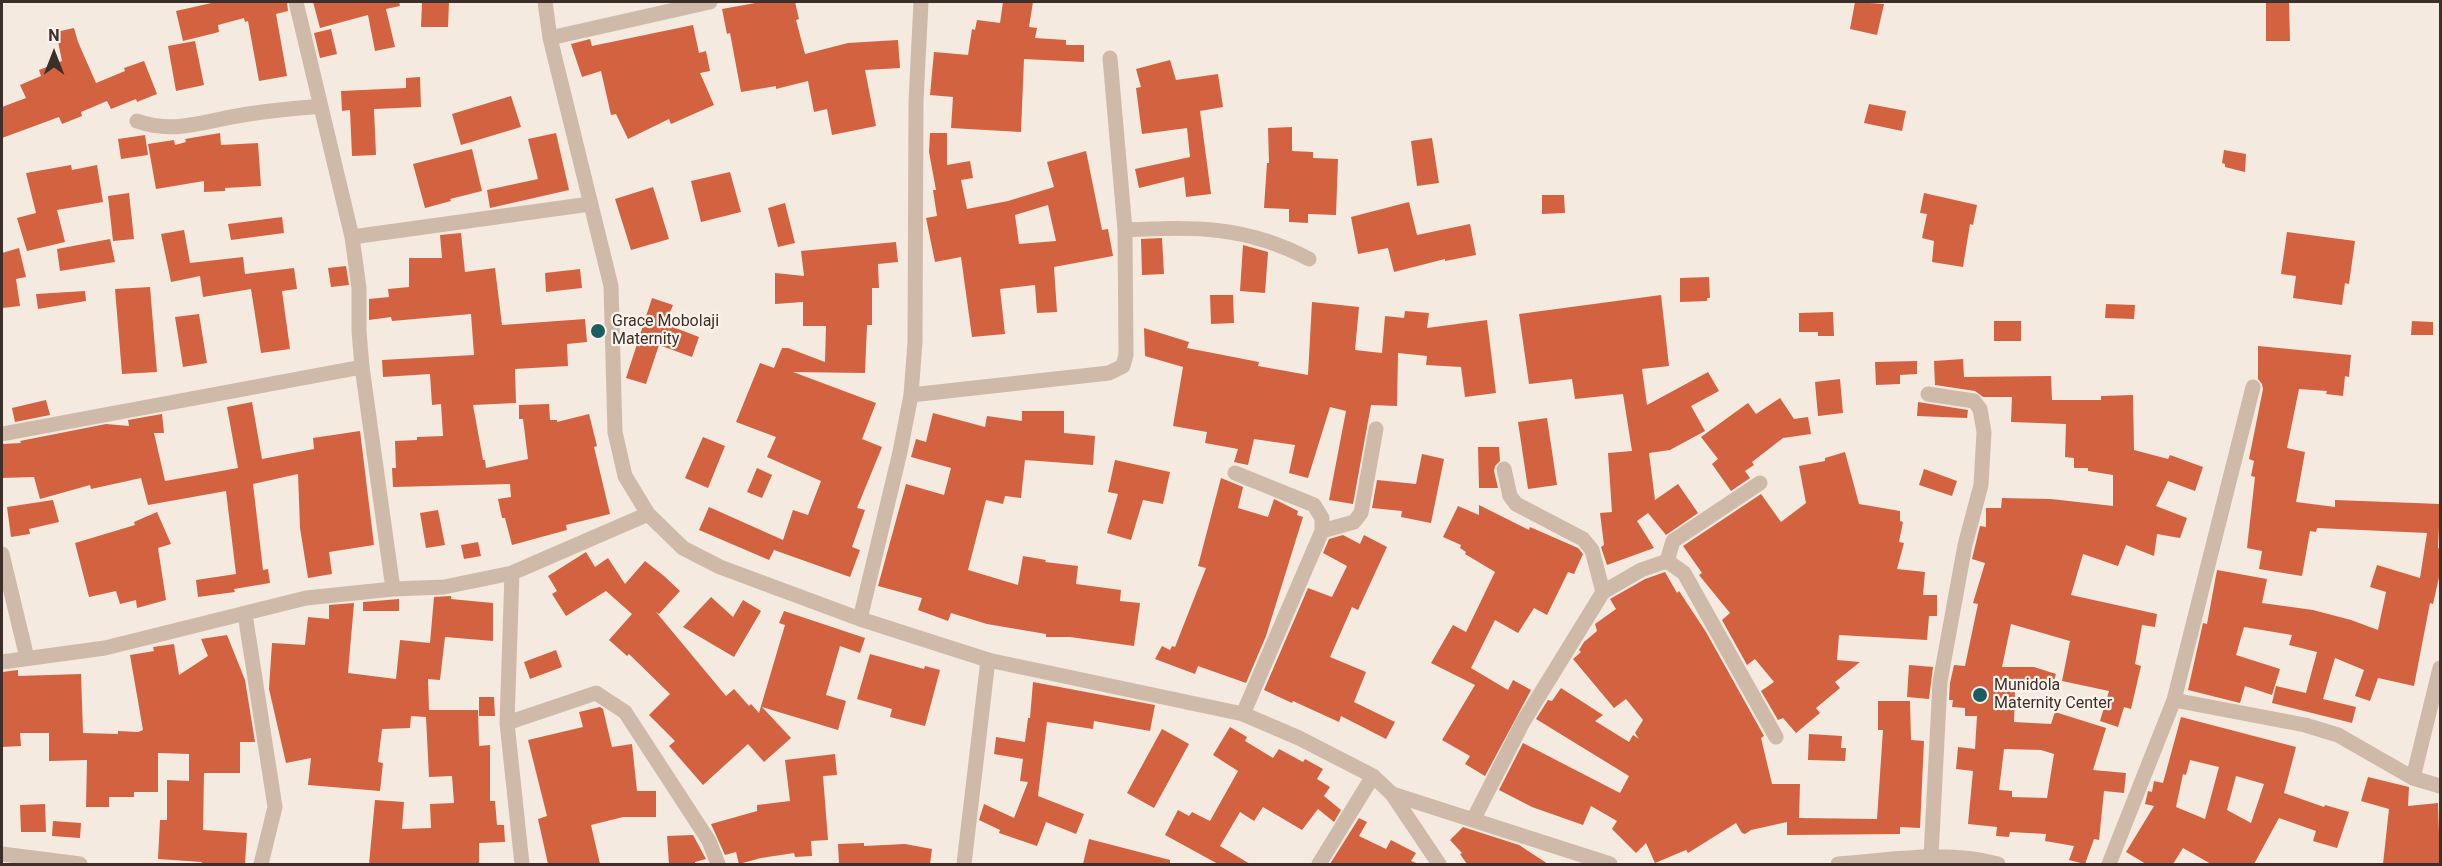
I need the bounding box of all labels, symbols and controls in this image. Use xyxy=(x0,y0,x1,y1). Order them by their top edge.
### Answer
north arrow xyxy=(24,24,84,84)
text: N xyxy=(48,26,60,45)
place label: Grace Mobolaji Maternity xyxy=(612,312,719,350)
marker: Grace Mobolaji Maternity xyxy=(589,322,607,340)
place label: Munidola Maternity Center xyxy=(1994,676,2112,714)
marker: Munidola Maternity Center xyxy=(1971,686,1989,704)

